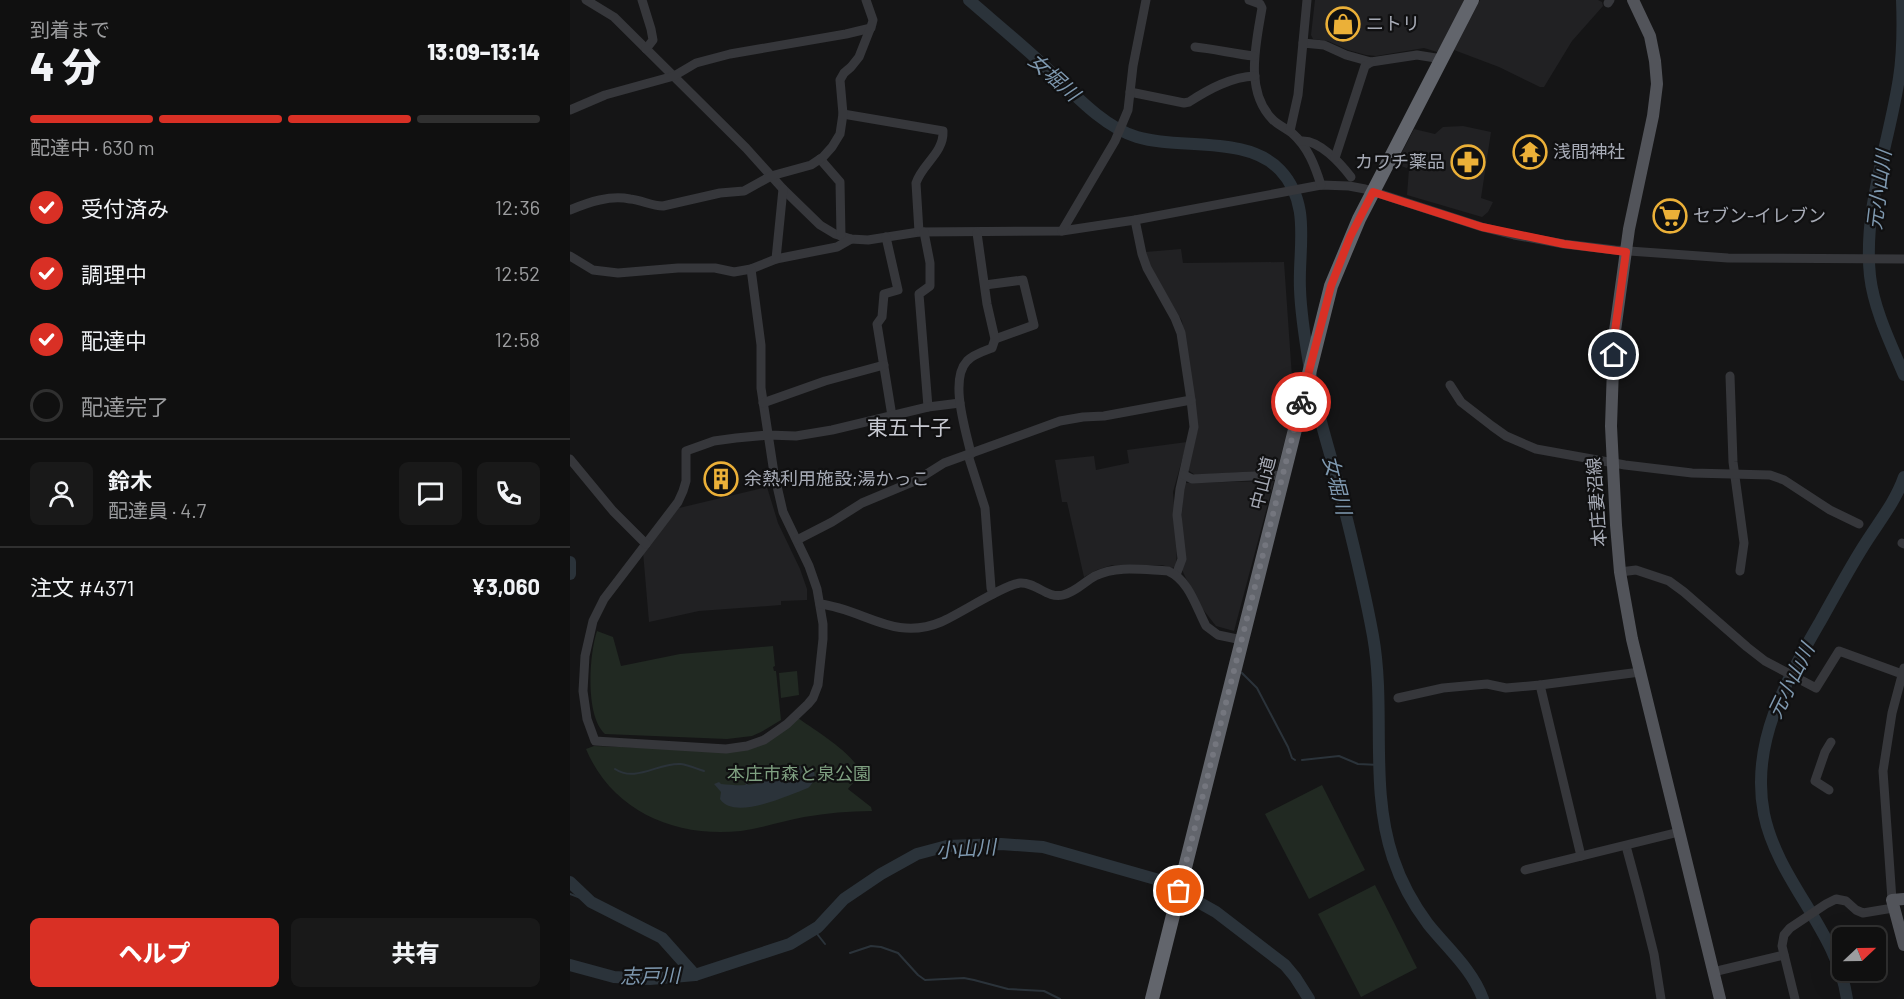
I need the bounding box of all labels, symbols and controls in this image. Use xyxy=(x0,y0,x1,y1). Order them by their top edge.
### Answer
shop icon: ニトリ xyxy=(1325,6,1361,42)
place label: ニトリ xyxy=(1366,12,1420,34)
text: 到着まで xyxy=(30,17,110,41)
text: 13:09–13:14 xyxy=(427,38,540,64)
text: 4 分 xyxy=(30,42,101,89)
water label: 女堀川 xyxy=(1024,47,1086,107)
temple icon: 浅間神社 xyxy=(1512,134,1548,170)
text: 配達中 · 630 m xyxy=(30,135,155,159)
place label: 浅間神社 xyxy=(1553,140,1625,162)
pharmacy icon: カワチ薬品 xyxy=(1450,144,1486,180)
water label: 元小山川 xyxy=(1861,147,1895,231)
place label: カワチ薬品 xyxy=(1355,150,1445,172)
icon: check xyxy=(30,191,63,224)
text: 受付済み xyxy=(81,195,169,221)
text: 12:36 xyxy=(495,195,540,219)
supermarket icon: セブン-イレブン xyxy=(1652,198,1688,234)
place label: セブン-イレブン xyxy=(1693,204,1826,226)
icon: check xyxy=(30,257,63,290)
text: 調理中 xyxy=(81,261,147,287)
text: 12:52 xyxy=(495,261,540,285)
icon: check xyxy=(30,323,63,356)
text: 配達中 xyxy=(81,327,147,353)
text: 12:58 xyxy=(495,327,540,351)
pin xyxy=(1588,329,1639,380)
icon: home xyxy=(1597,338,1630,371)
courier xyxy=(1271,372,1331,432)
icon: bike xyxy=(1285,386,1318,419)
text: 配達完了 xyxy=(81,393,169,419)
district label: 東五十子 xyxy=(867,414,951,439)
water label: 女堀川 xyxy=(1319,453,1357,519)
street label: 中山道 xyxy=(1245,454,1279,512)
street label: 本庄妻沼線 xyxy=(1582,456,1610,548)
building icon: 余熱利用施設;湯かっこ xyxy=(703,461,739,497)
button: person xyxy=(30,462,93,525)
button: chat xyxy=(399,462,462,525)
button: phone xyxy=(477,462,540,525)
text: 鈴木 xyxy=(108,467,152,493)
place label: 余熱利用施設;湯かっこ xyxy=(744,467,930,489)
text: 配達員 · 4.7 xyxy=(108,498,206,522)
text: ¥3,060 xyxy=(471,573,540,599)
text: 注文 #4371 xyxy=(30,574,135,600)
water label: 元小山川 xyxy=(1762,638,1819,722)
park label: 本庄市森と泉公園 xyxy=(727,762,871,784)
water label: 小山川 xyxy=(935,834,999,862)
pin xyxy=(1153,865,1204,916)
icon: bag xyxy=(1162,874,1195,907)
button: ヘルプ xyxy=(30,918,279,987)
button: 共有 xyxy=(291,918,540,987)
north arrow xyxy=(1832,927,1886,981)
map controls xyxy=(1832,927,1886,981)
water label: 志戸川 xyxy=(620,962,682,988)

